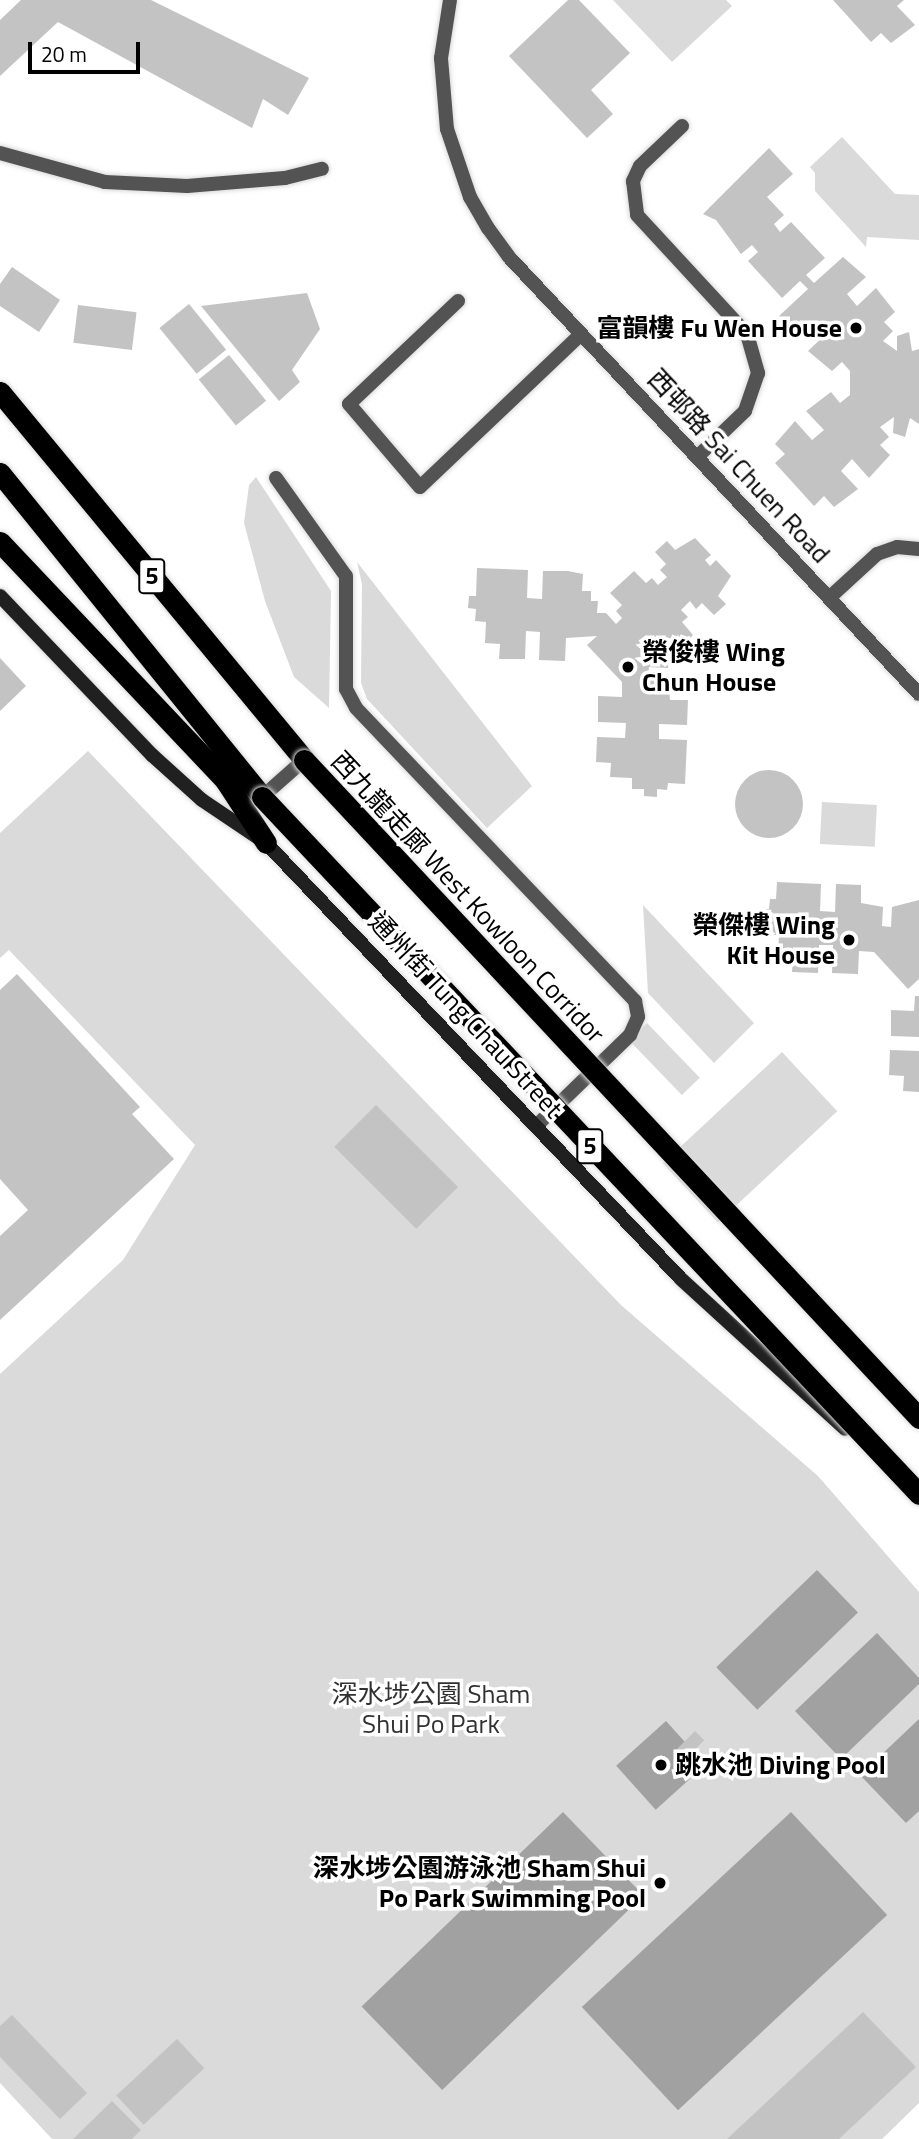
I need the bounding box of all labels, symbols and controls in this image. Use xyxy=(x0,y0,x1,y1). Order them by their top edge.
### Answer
scale bar xyxy=(32,28,144,72)
text: 20 m xyxy=(41,38,87,70)
place label: 富韻樓 Fu Wen House xyxy=(596,312,842,344)
marker: 富韻樓 Fu Wen House xyxy=(848,320,864,336)
street label: 西邨路 Sai Chuen Road xyxy=(641,363,837,569)
road number: 5 xyxy=(138,556,166,596)
place label: 榮俊樓 Wing Chun House xyxy=(642,636,785,698)
marker: 榮俊樓 Wing Chun House xyxy=(620,659,636,675)
street label: 西九龍走廊 West Kowloon Corridor xyxy=(325,745,611,1049)
street label: 通州街 Tung Chau Street xyxy=(363,906,569,1124)
place label: 榮傑樓 Wing Kit House xyxy=(692,909,835,970)
marker: 榮傑樓 Wing Kit House xyxy=(841,932,857,948)
road number: 5 xyxy=(576,1126,604,1166)
park label: 深水埗公園 Sham Shui Po Park xyxy=(332,1678,530,1740)
place label: 跳水池 Diving Pool xyxy=(675,1749,886,1781)
marker: 跳水池 Diving Pool xyxy=(653,1757,669,1773)
place label: 深水埗公園游泳池 Sham Shui Po Park Swimming Pool xyxy=(313,1852,646,1913)
marker: 深水埗公園游泳池 Sham Shui Po Park Swimming Pool xyxy=(652,1875,668,1891)

